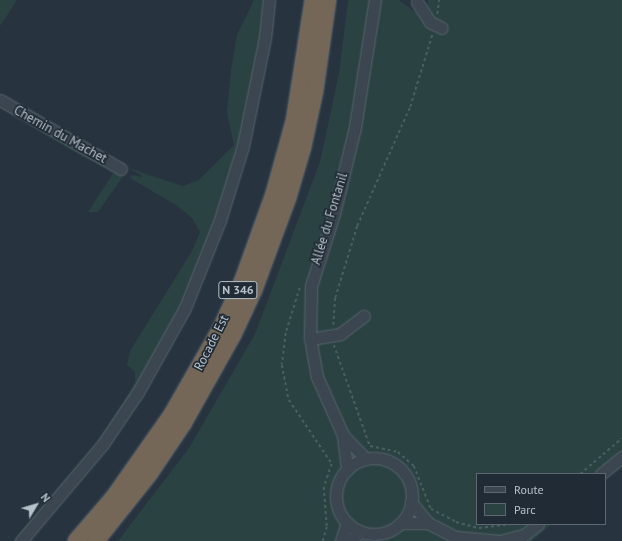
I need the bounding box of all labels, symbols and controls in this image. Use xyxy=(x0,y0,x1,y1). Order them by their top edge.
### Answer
street label: Chemin du Machet xyxy=(11,103,109,167)
street label: Allée du Fontanil xyxy=(309,171,351,267)
road number: N 346 xyxy=(218,280,258,300)
street label: Rocade Est xyxy=(191,313,233,373)
legend xyxy=(476,473,606,525)
text: Route xyxy=(514,482,544,497)
north arrow xyxy=(16,485,56,525)
text: N xyxy=(38,490,53,505)
text: Parc xyxy=(514,502,536,517)

